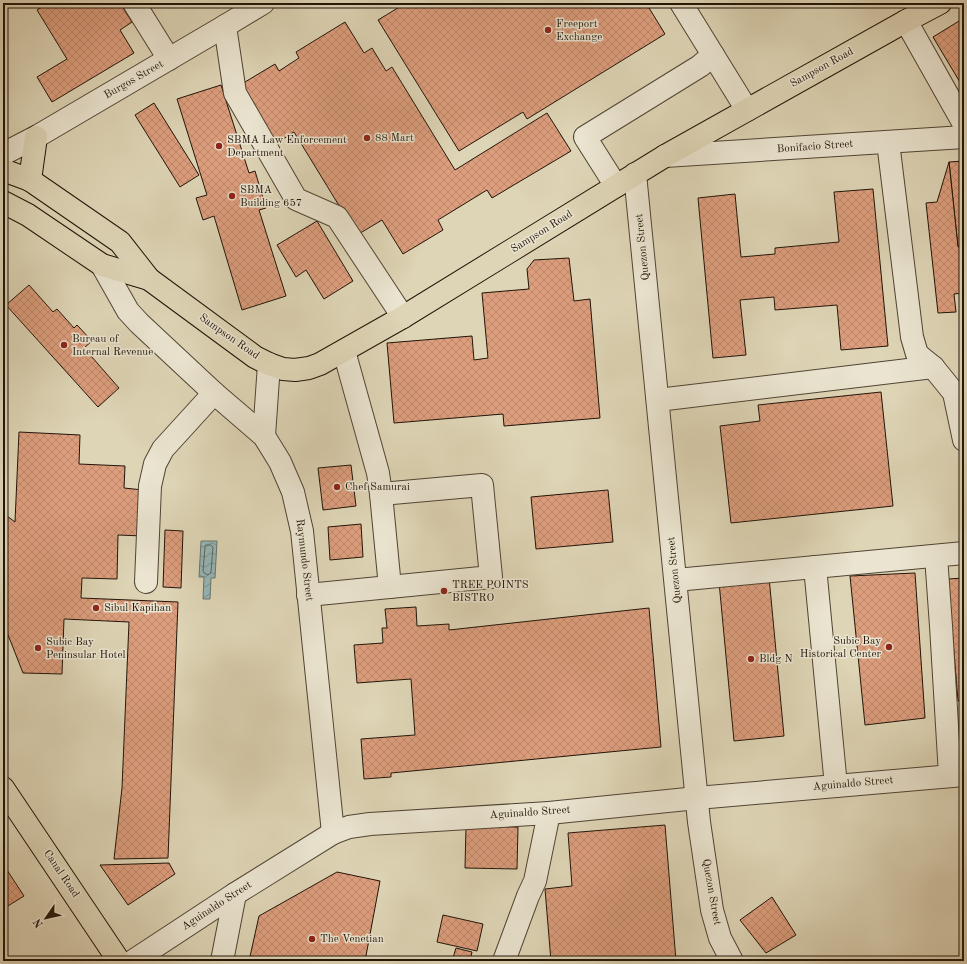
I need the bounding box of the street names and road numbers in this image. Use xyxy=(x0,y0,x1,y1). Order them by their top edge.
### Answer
street label: Sampson Road xyxy=(789,46,856,90)
street label: Burgos Street xyxy=(103,59,166,101)
street label: Bonifacio Street xyxy=(776,139,854,155)
street label: Sampson Road xyxy=(509,209,575,255)
street label: Quezon Street xyxy=(634,213,652,281)
street label: Sampson Road xyxy=(197,312,261,362)
street label: Raymundo Street xyxy=(293,518,315,602)
street label: Quezon Street xyxy=(666,536,684,604)
street label: Aguinaldo Street xyxy=(812,775,894,793)
street label: Aguinaldo Street xyxy=(489,805,571,821)
street label: Canal Road xyxy=(41,848,81,900)
street label: Quezon Street xyxy=(700,858,722,926)
street label: Aguinaldo Street xyxy=(180,879,254,933)

